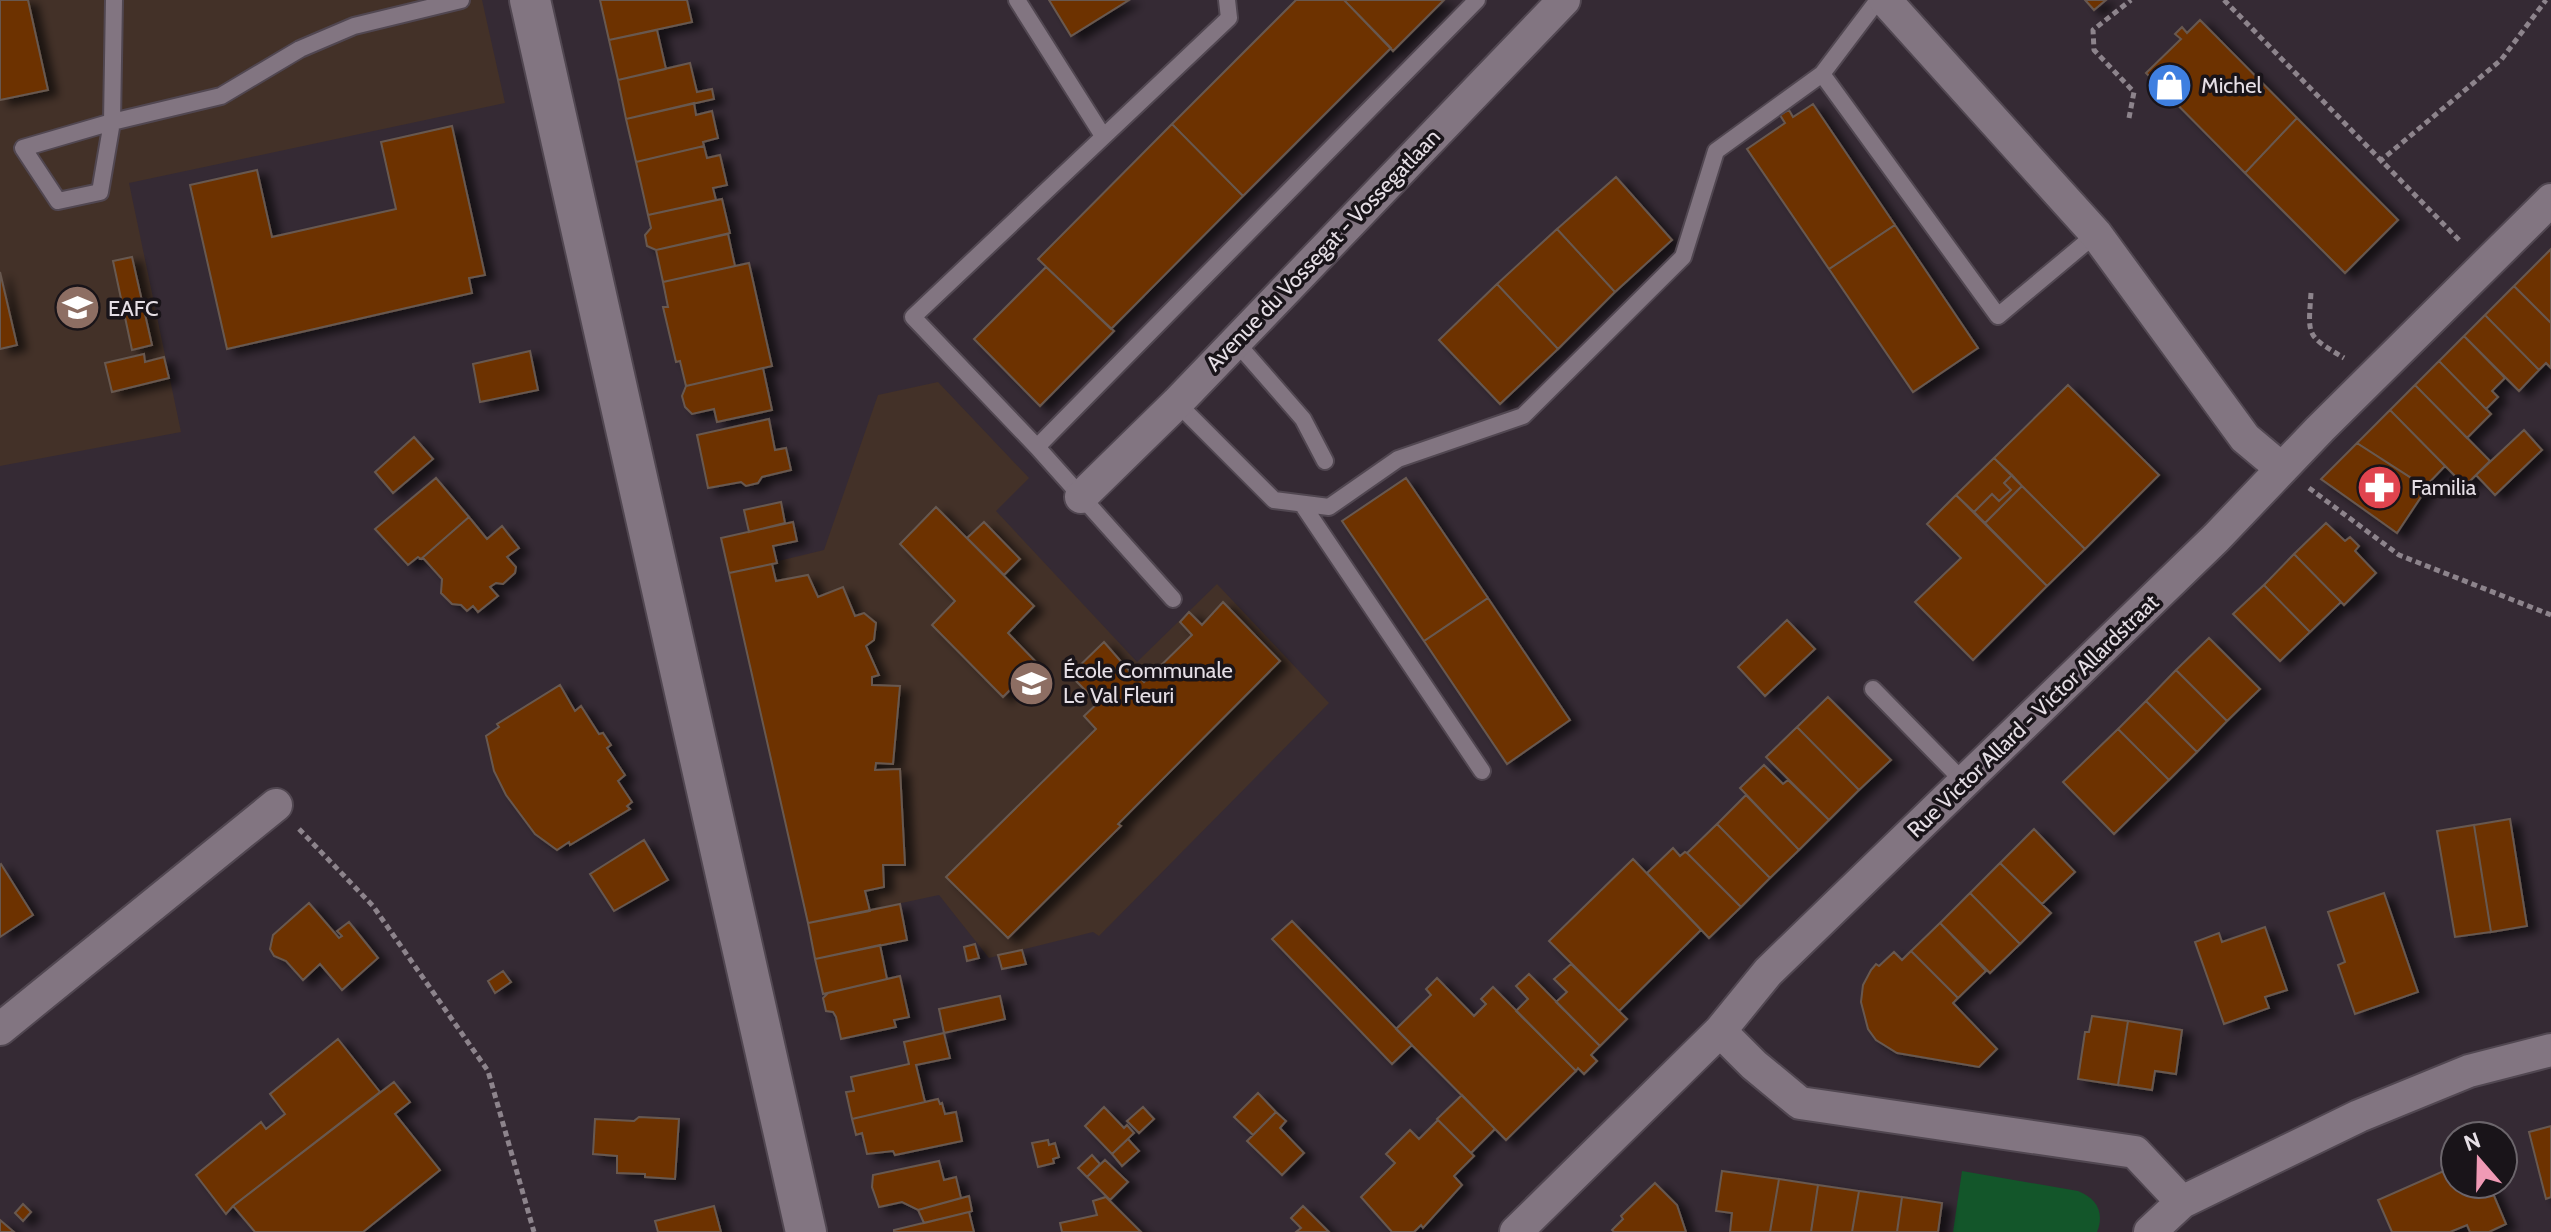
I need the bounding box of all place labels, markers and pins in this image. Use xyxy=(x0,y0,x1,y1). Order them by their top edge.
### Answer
shop icon: Michel xyxy=(2146,61,2194,109)
place label: Michel xyxy=(2201,72,2262,99)
school or university icon: EAFC xyxy=(53,284,101,332)
place label: EAFC xyxy=(108,295,159,322)
pharmacy icon: Familia xyxy=(2356,463,2404,511)
place label: Familia xyxy=(2411,474,2477,501)
place label: École Communale Le Val Fleuri xyxy=(1063,657,1233,709)
school or university icon: École Communale Le Val Fleuri xyxy=(1008,659,1056,707)

